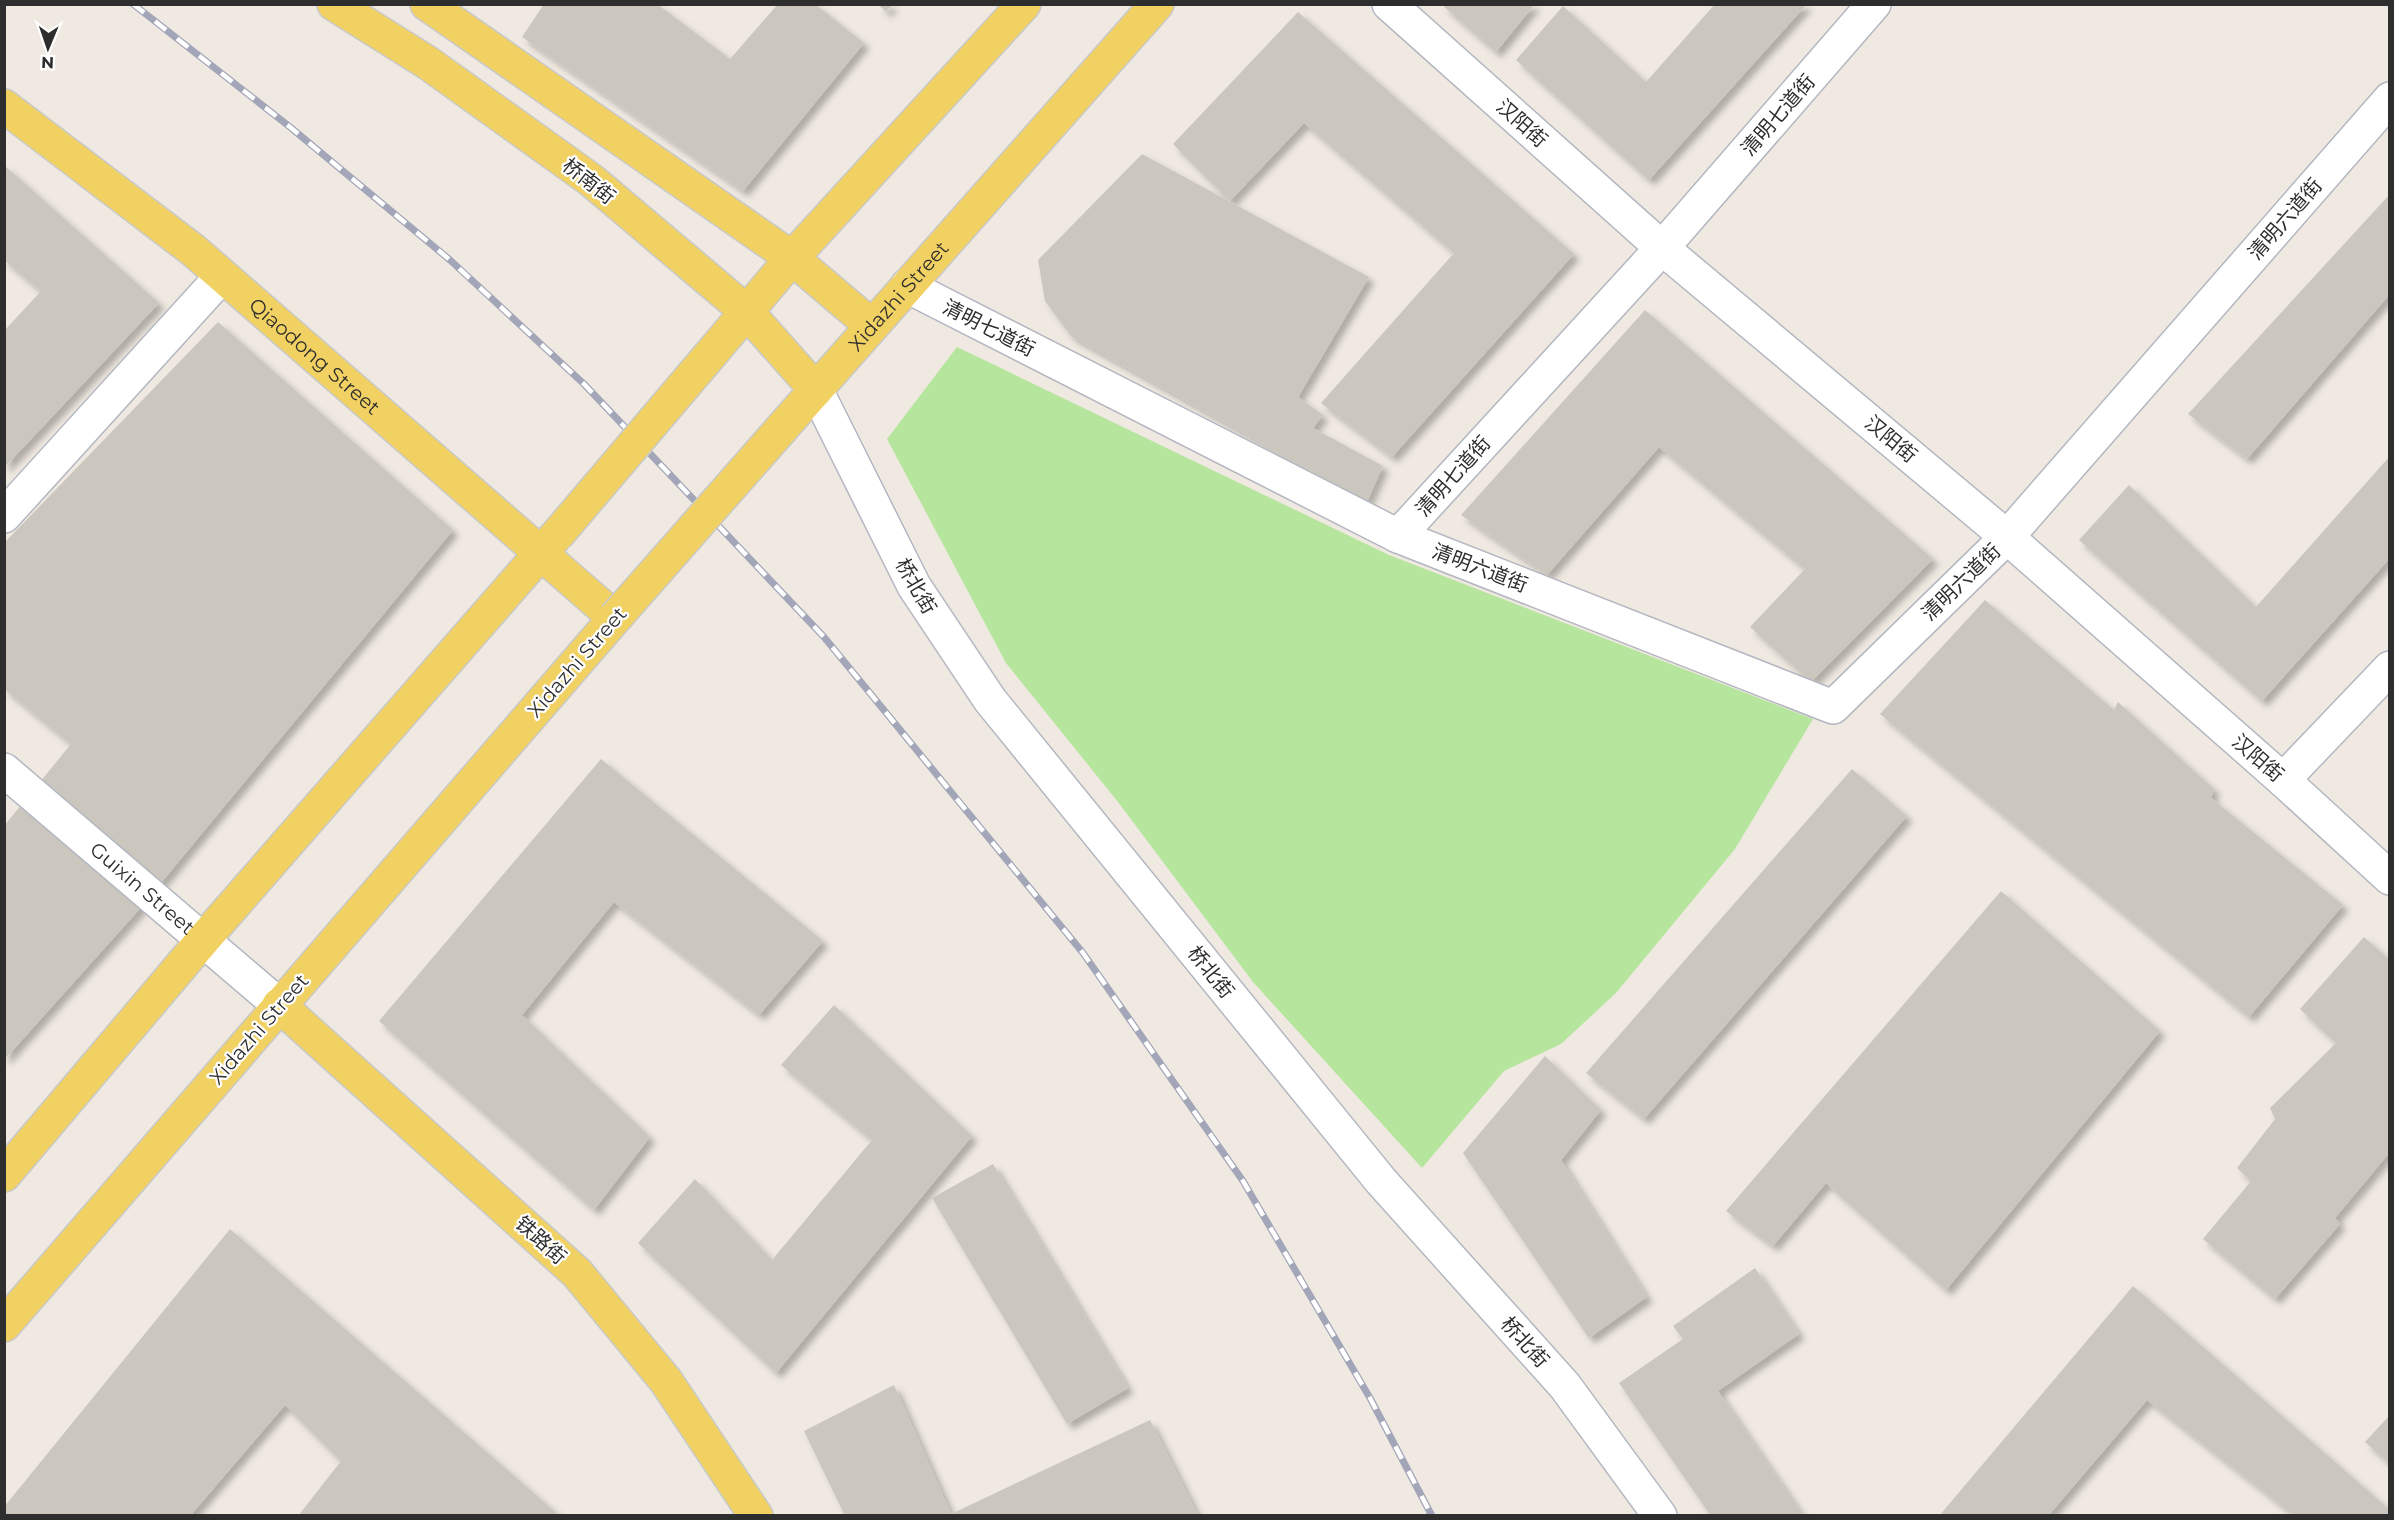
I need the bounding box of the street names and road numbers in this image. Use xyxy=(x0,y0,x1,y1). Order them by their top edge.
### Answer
street label: 清明七道街 xyxy=(1736,69,1820,161)
street label: 汉阳街 xyxy=(1492,94,1552,152)
street label: 桥南街 xyxy=(558,153,620,209)
street label: 清明六道街 xyxy=(2243,173,2327,265)
street label: Xidazhi Street xyxy=(844,236,954,356)
street label: Qiaodong Street xyxy=(244,293,385,420)
street label: 清明七道街 xyxy=(939,295,1039,361)
street label: 汉阳街 xyxy=(1860,411,1922,467)
street label: 清明七道街 xyxy=(1411,431,1495,521)
street label: 清明六道街 xyxy=(1429,539,1531,597)
street label: 清明六道街 xyxy=(1917,539,2005,625)
street label: 桥北街 xyxy=(891,554,941,618)
street label: Xidazhi Street xyxy=(522,602,632,722)
street label: 汉阳街 xyxy=(2227,729,2289,787)
street label: Guixin Street xyxy=(85,837,199,939)
street label: 桥北街 xyxy=(1183,941,1239,1003)
street label: Xidazhi Street xyxy=(204,969,314,1089)
street label: 铁路街 xyxy=(511,1211,571,1269)
street label: 桥北街 xyxy=(1496,1312,1554,1372)

